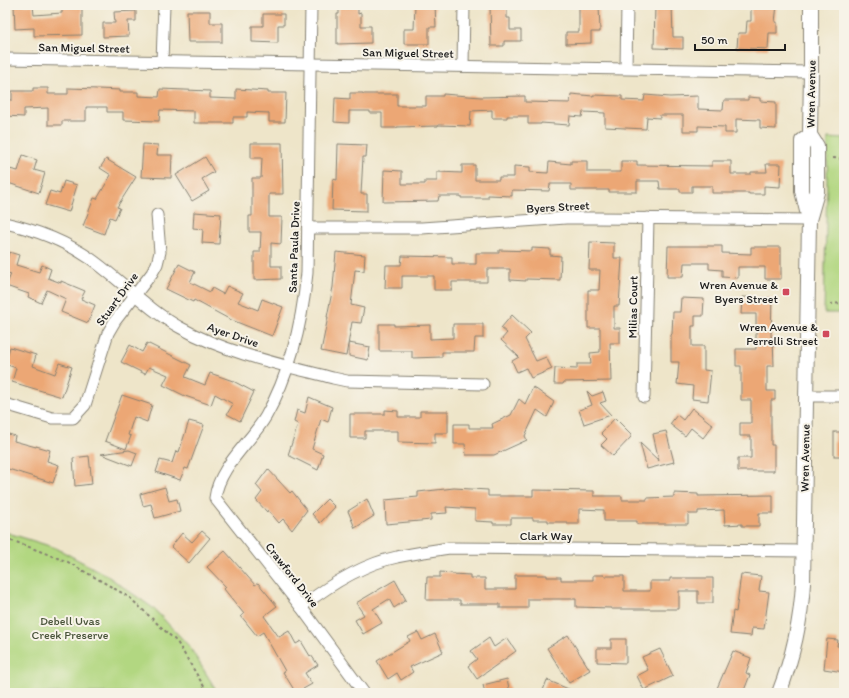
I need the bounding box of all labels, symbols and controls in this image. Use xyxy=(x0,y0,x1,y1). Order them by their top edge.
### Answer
scale bar xyxy=(695,26,785,52)
text: 50 m xyxy=(701,33,727,47)
street label: San Miguel Street xyxy=(38,40,130,56)
street label: San Miguel Street xyxy=(362,45,454,61)
street label: Wren Avenue xyxy=(803,60,819,128)
street label: Byers Street xyxy=(526,198,590,216)
street label: Santa Paula Drive xyxy=(285,201,303,293)
street label: Stuart Drive xyxy=(93,269,141,328)
street label: Milias Court xyxy=(625,275,641,339)
place label: Wren Avenue & Byers Street xyxy=(700,278,778,306)
marker: Wren Avenue & Byers Street xyxy=(781,287,791,297)
street label: Ayer Drive xyxy=(206,320,261,350)
place label: Wren Avenue & Perrelli Street xyxy=(740,320,818,348)
marker: Wren Avenue & Perrelli Street xyxy=(821,329,831,339)
street label: Wren Avenue xyxy=(797,424,813,492)
street label: Clark Way xyxy=(520,529,573,543)
street label: Crawford Drive xyxy=(262,540,322,610)
park label: Debell Uvas Creek Preserve xyxy=(32,614,109,642)

